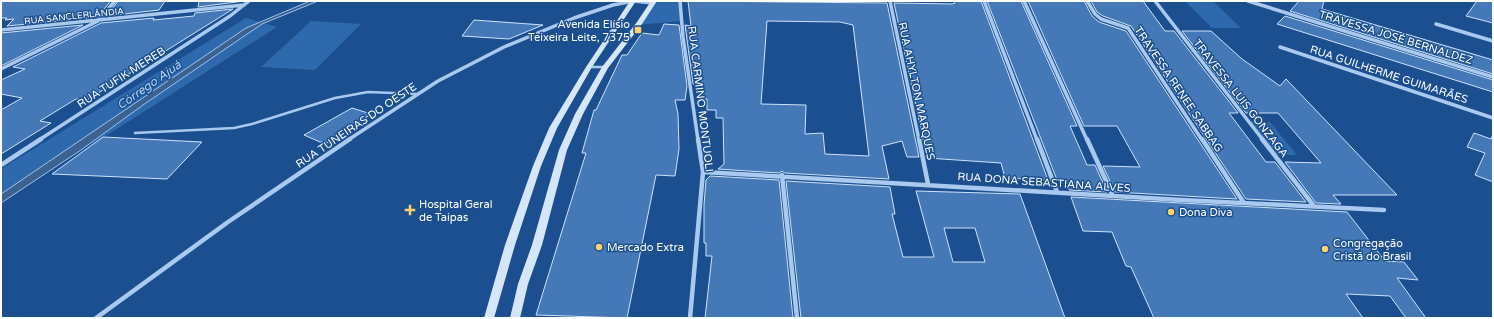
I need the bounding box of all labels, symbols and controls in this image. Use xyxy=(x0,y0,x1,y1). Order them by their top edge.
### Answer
street label: RUA SANCLERLÂNDIA xyxy=(24,5,125,27)
street label: TRAVESSA JOSÉ BERNALDEZ xyxy=(1317,7,1475,67)
place label: Avenida Elísio Teixeira Leite, 7375 xyxy=(528,18,630,44)
street label: RUA AHYLTON MARQUES xyxy=(896,21,938,162)
street label: TRAVESSA RENEE SABBAG xyxy=(1132,24,1226,155)
marker: Avenida Elísio Teixeira Leite, 7375 xyxy=(633,25,643,35)
street label: RUA CARMINO MONTUOLI xyxy=(685,25,716,173)
street label: TRAVESSA LUIS GONZAGA xyxy=(1190,37,1291,160)
street label: RUA GUILHERME GUIMARÃES xyxy=(1308,43,1470,106)
street label: RUA TUFIK MEREB xyxy=(75,44,168,111)
water label: Córrego Ajuá xyxy=(114,58,184,112)
street label: RUA TUNEIRAS DO OESTE xyxy=(293,80,419,171)
street label: RUA DONA SEBASTIANA ALVES xyxy=(957,170,1131,195)
place label: Hospital Geral de Taipas xyxy=(419,198,492,224)
marker: Hospital Geral de Taipas xyxy=(404,204,416,216)
place label: Dona Diva xyxy=(1179,206,1232,219)
marker: Dona Diva xyxy=(1166,207,1176,217)
place label: Congregação Cristã do Brasil xyxy=(1333,237,1411,263)
place label: Mercado Extra xyxy=(607,241,684,254)
marker: Mercado Extra xyxy=(594,242,604,252)
marker: Congregação Cristã do Brasil xyxy=(1320,244,1330,254)

